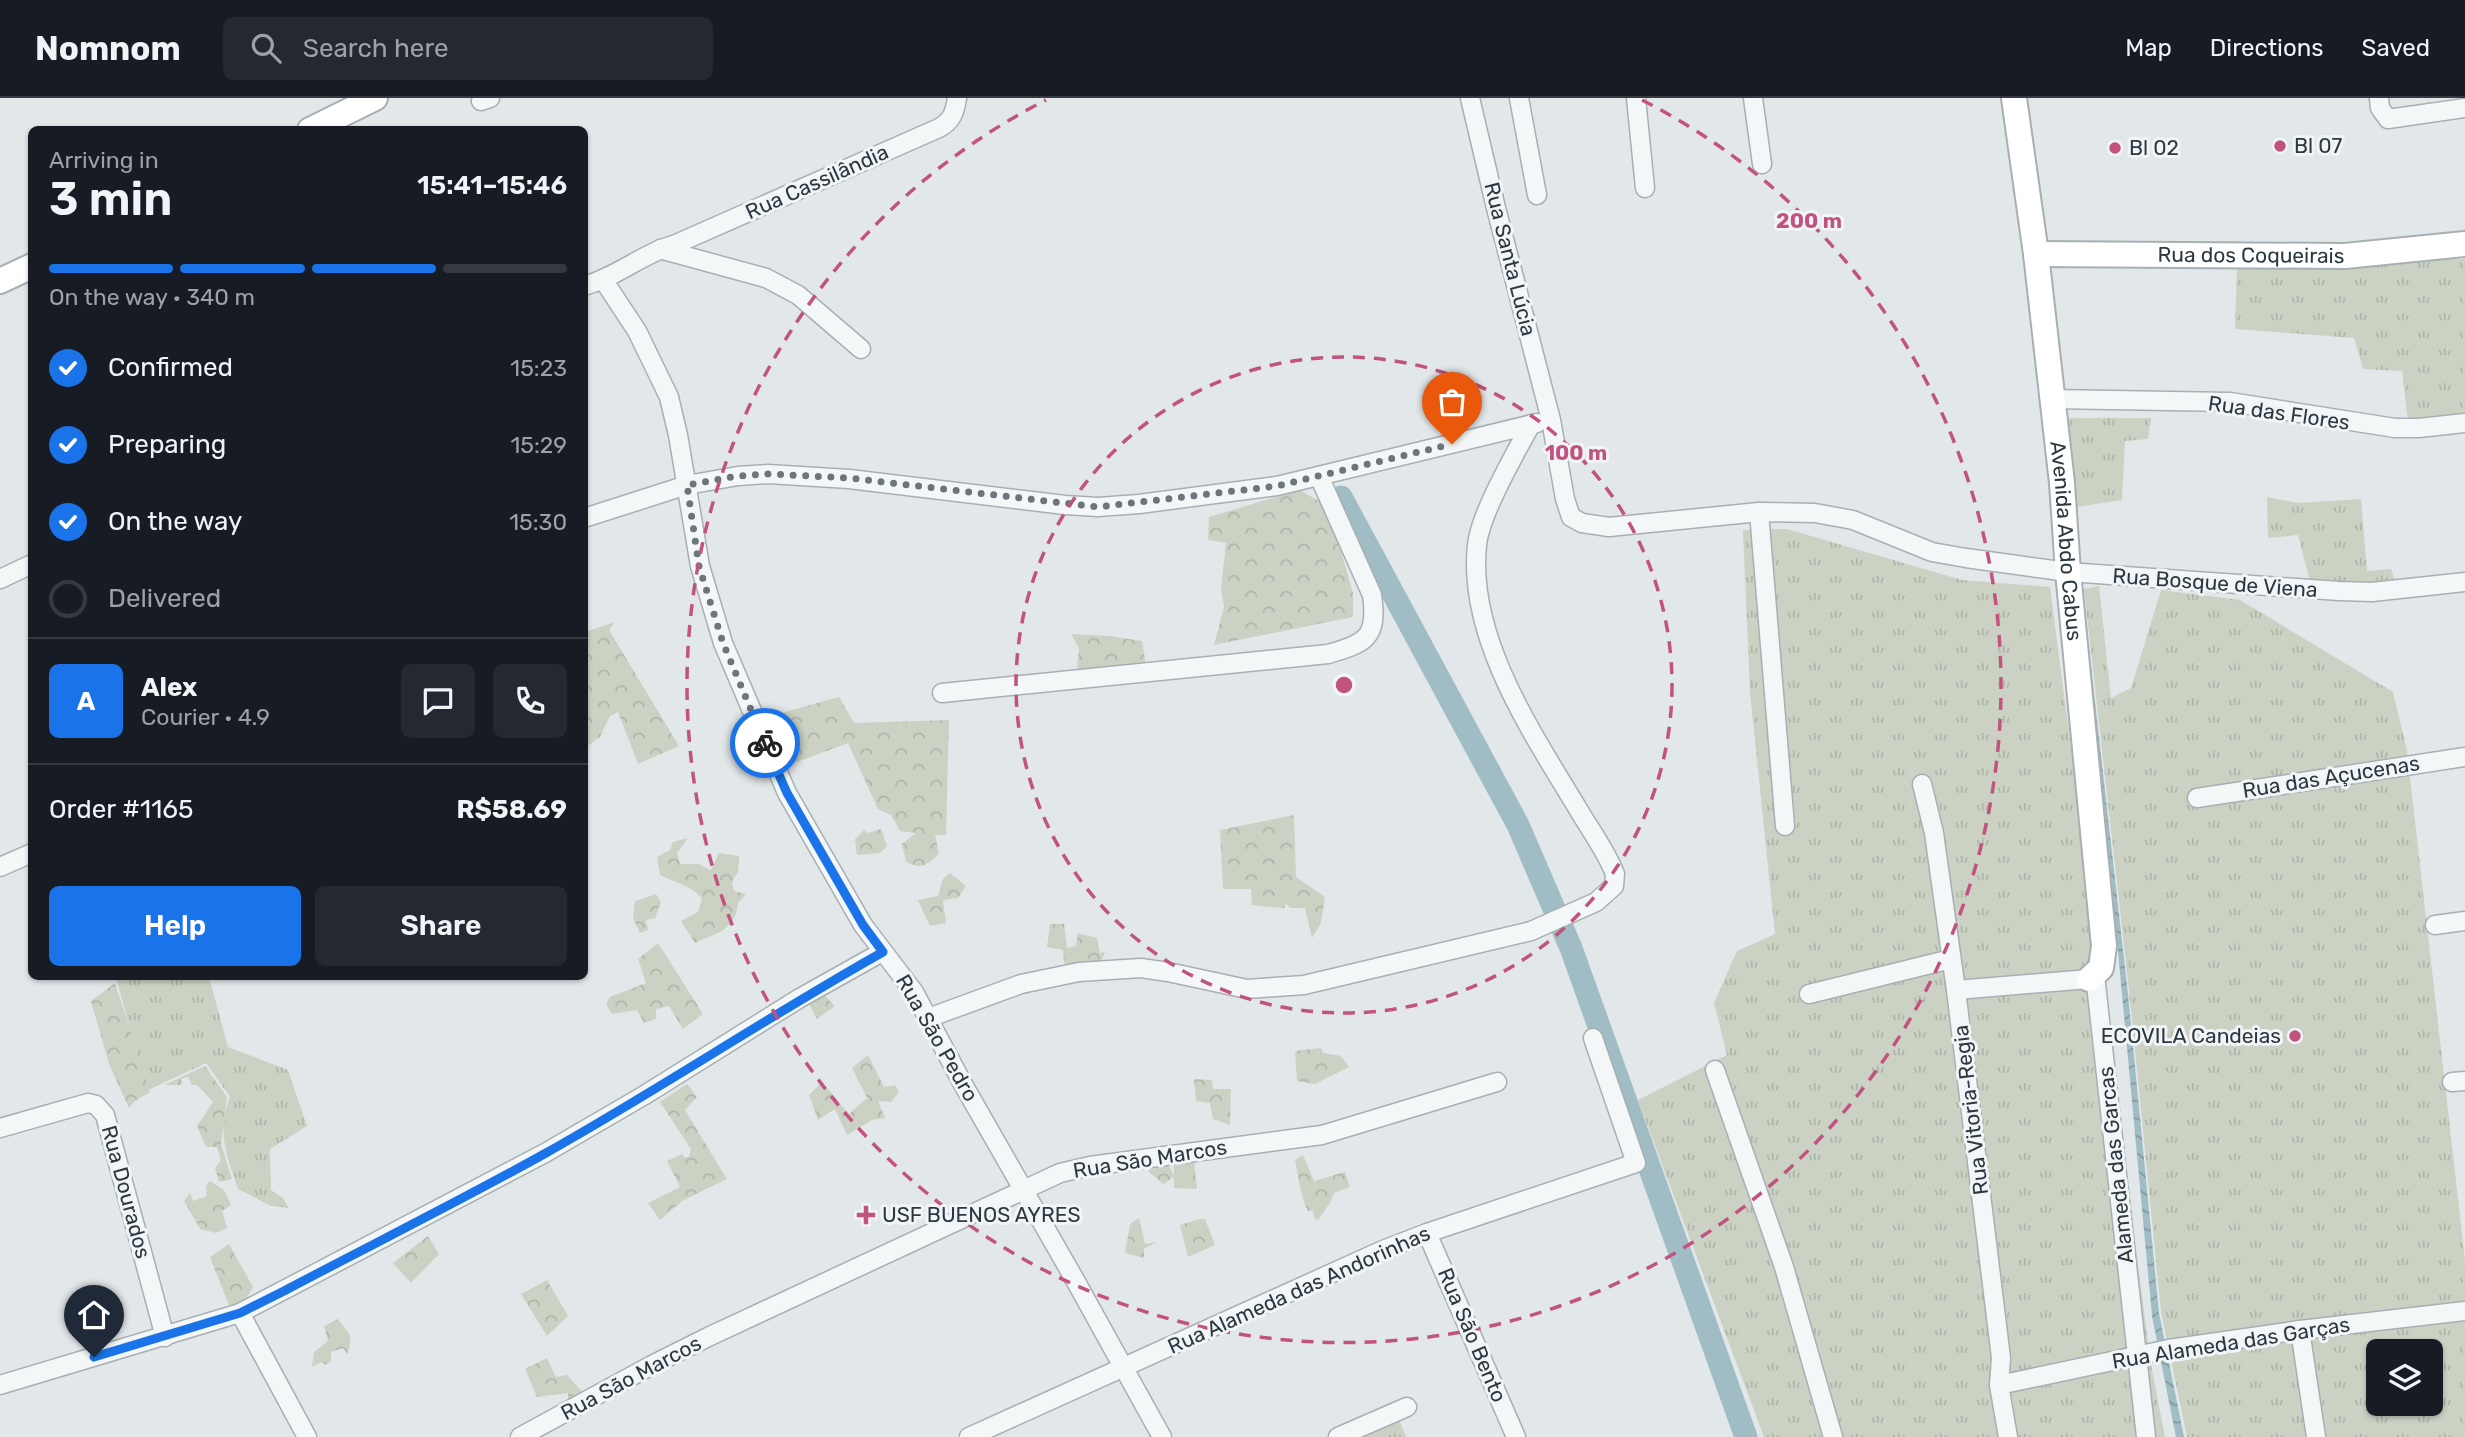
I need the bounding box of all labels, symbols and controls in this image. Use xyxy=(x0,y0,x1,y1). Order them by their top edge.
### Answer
search box xyxy=(223,17,713,80)
text: Nomnom xyxy=(35,29,181,68)
icon: search xyxy=(247,29,285,67)
text: Search here xyxy=(303,33,449,64)
text: Map xyxy=(2125,34,2172,62)
text: Directions xyxy=(2210,34,2323,62)
text: Saved xyxy=(2361,34,2430,62)
place label: Bl 07 xyxy=(2294,133,2343,158)
place label: Bl 02 xyxy=(2129,135,2179,160)
marker: Bl 07 xyxy=(2272,138,2288,154)
street label: Rua Cassilândia xyxy=(741,139,892,224)
marker: Bl 02 xyxy=(2107,140,2123,156)
text: Arriving in xyxy=(49,146,159,174)
text: 15:41–15:46 xyxy=(417,170,567,201)
text: 3 min xyxy=(49,172,172,227)
street label: Rua Santa Lúcia xyxy=(1479,179,1542,338)
text: 200 m xyxy=(1776,208,1842,233)
street label: Rua dos Coqueirais xyxy=(2157,242,2345,268)
text: On the way · 340 m xyxy=(49,283,255,311)
icon: check xyxy=(49,349,87,387)
text: Confirmed xyxy=(108,352,233,383)
text: 15:23 xyxy=(510,354,567,382)
pin xyxy=(1422,372,1482,444)
icon: bag xyxy=(1433,383,1471,421)
street label: Rua das Flores xyxy=(2207,390,2351,435)
icon: check xyxy=(49,426,87,464)
text: Preparing xyxy=(108,429,226,460)
text: 15:29 xyxy=(510,431,567,459)
street label: Avenida Abdo Cabus xyxy=(2045,439,2088,642)
text: 100 m xyxy=(1545,440,1607,465)
icon: check xyxy=(49,503,87,541)
text: On the way xyxy=(108,506,242,537)
text: 15:30 xyxy=(509,508,567,536)
street label: Rua Bosque de Viena xyxy=(2112,563,2318,602)
text: Delivered xyxy=(108,583,221,614)
button: chat xyxy=(401,664,475,738)
button: phone xyxy=(493,664,567,738)
text: Alex xyxy=(141,672,197,703)
centre of rings xyxy=(1332,673,1356,697)
text: A xyxy=(77,686,95,717)
text: Courier · 4.9 xyxy=(141,703,270,731)
courier xyxy=(730,708,800,778)
icon: bike xyxy=(746,724,784,762)
street label: Rua das Açucenas xyxy=(2241,750,2421,803)
text: Order #1165 xyxy=(49,794,193,825)
text: R$58.69 xyxy=(457,794,567,825)
button: Help xyxy=(49,886,301,966)
button: Share xyxy=(315,886,567,966)
street label: Rua São Pedro xyxy=(891,970,984,1106)
place label: ECOVILA Candeias xyxy=(2101,1023,2281,1048)
street label: Rua Vitoria-Regia xyxy=(1948,1024,1993,1196)
marker: ECOVILA Candeias xyxy=(2287,1028,2303,1044)
street label: Alameda das Garcas xyxy=(2093,1065,2138,1265)
street label: Rua Dourados xyxy=(97,1122,156,1261)
street label: Rua São Marcos xyxy=(1071,1134,1229,1183)
place label: USF BUENOS AYRES xyxy=(882,1202,1081,1227)
marker: USF BUENOS AYRES xyxy=(856,1205,876,1225)
street label: Rua Alameda das Andorinhas xyxy=(1164,1220,1434,1359)
street label: Rua São Bento xyxy=(1433,1264,1512,1406)
pin xyxy=(64,1285,124,1357)
icon: home xyxy=(75,1296,113,1334)
street label: Rua Alameda das Garças xyxy=(2110,1311,2352,1374)
street label: Rua São Marcos xyxy=(556,1330,705,1425)
map controls xyxy=(2366,1339,2443,1416)
button: layers xyxy=(2366,1339,2443,1416)

